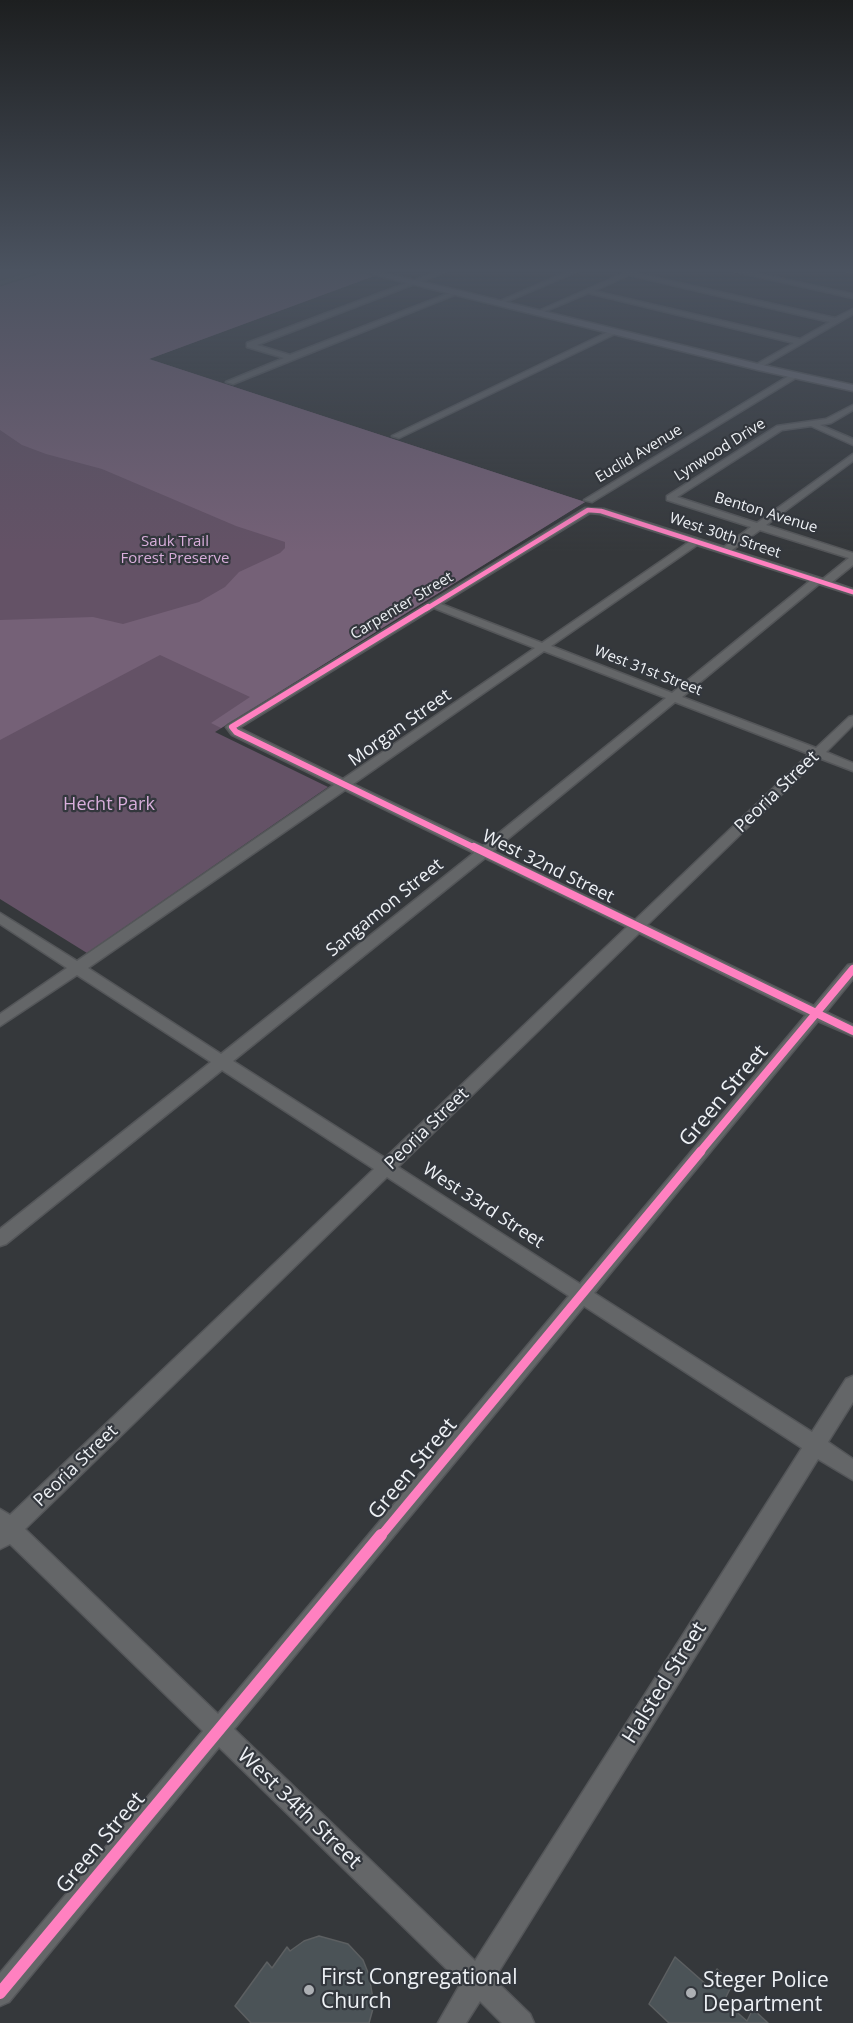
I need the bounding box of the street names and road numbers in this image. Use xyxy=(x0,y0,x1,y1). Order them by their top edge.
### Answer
street label: Lynwood Drive xyxy=(671,415,769,485)
street label: Euclid Avenue xyxy=(593,421,685,487)
street label: Benton Avenue xyxy=(712,489,820,537)
street label: West 30th Street xyxy=(667,509,783,563)
street label: Carpenter Street xyxy=(347,568,457,644)
street label: West 31st Street xyxy=(592,642,704,700)
street label: Morgan Street xyxy=(345,685,455,771)
street label: Peoria Street xyxy=(730,747,824,837)
street label: West 32nd Street xyxy=(479,826,617,908)
street label: Sangamon Street xyxy=(322,854,448,962)
street label: Green Street xyxy=(674,1040,774,1152)
street label: Peoria Street xyxy=(380,1084,474,1174)
street label: West 33rd Street xyxy=(418,1159,548,1253)
street label: Green Street xyxy=(363,1413,463,1525)
street label: Peoria Street xyxy=(29,1421,123,1511)
street label: Halsted Street xyxy=(618,1618,712,1748)
street label: West 34th Street xyxy=(232,1743,366,1875)
street label: Green Street xyxy=(51,1787,151,1899)

